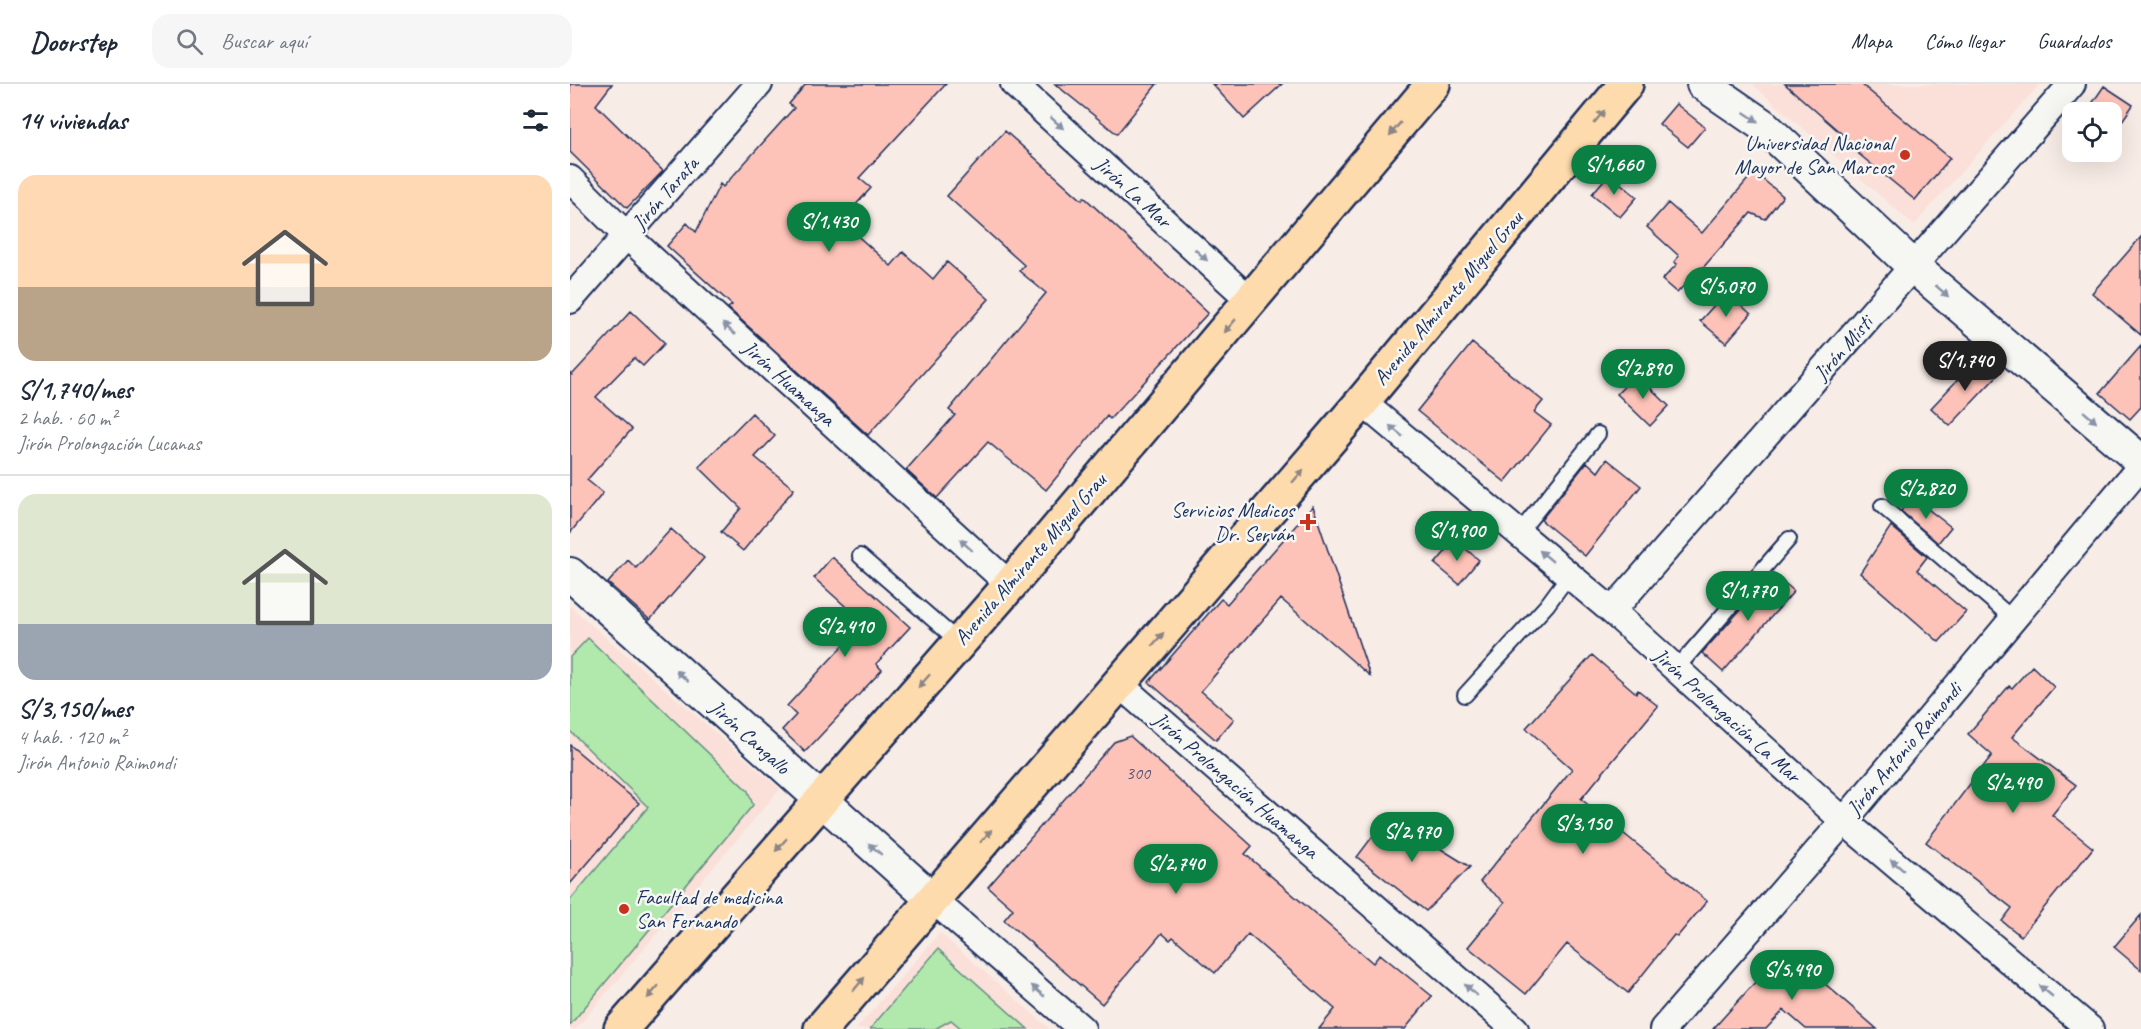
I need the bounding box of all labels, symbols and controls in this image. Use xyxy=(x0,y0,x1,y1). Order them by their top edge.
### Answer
search box xyxy=(152,14,572,68)
text: Doorstep xyxy=(30,24,116,59)
icon: search xyxy=(173,25,206,58)
text: Buscar aquí xyxy=(221,27,307,55)
text: Mapa xyxy=(1851,28,1892,54)
text: Cómo llegar xyxy=(1925,28,2004,54)
text: Guardados xyxy=(2037,28,2111,54)
map controls xyxy=(2062,102,2122,162)
button: locate xyxy=(2062,102,2122,162)
text: 14 viviendas xyxy=(18,104,127,137)
icon: filters xyxy=(519,104,552,137)
one-way arrow xyxy=(1592,110,1605,125)
one-way arrow xyxy=(1743,111,1759,122)
one-way arrow xyxy=(1050,116,1064,130)
one-way arrow xyxy=(1389,121,1402,137)
place label: Universidad Nacional Mayor de San Marcos xyxy=(1735,130,1896,180)
pin: S/1,660 xyxy=(1559,145,1669,196)
marker: Universidad Nacional Mayor de San Marcos xyxy=(1898,148,1912,162)
street label: Jirón Tarata xyxy=(625,149,705,236)
street label: Jirón La Mar xyxy=(1088,150,1179,235)
text: S/1,660 xyxy=(1585,152,1643,177)
pin: S/1,430 xyxy=(774,202,884,253)
street label: Avenida Almirante Miguel Grau xyxy=(1368,205,1529,390)
text: S/1,430 xyxy=(801,209,857,234)
icon: home xyxy=(231,214,339,322)
one-way arrow xyxy=(1194,248,1209,262)
pin: S/5,070 xyxy=(1671,267,1781,318)
text: S/5,070 xyxy=(1698,274,1754,299)
one-way arrow xyxy=(1934,284,1950,297)
street label: Jirón Misti xyxy=(1807,308,1880,386)
one-way arrow xyxy=(1223,318,1236,334)
one-way arrow xyxy=(722,323,737,336)
street label: Jirón Huamanga xyxy=(737,334,842,433)
pin: S/1,740 xyxy=(1910,341,2020,392)
text: S/1,740 xyxy=(1937,348,1993,373)
pin: S/2,890 xyxy=(1588,349,1698,400)
text: S/2,890 xyxy=(1615,356,1671,381)
text: S/1,740/mes xyxy=(18,373,132,406)
text: 2 hab. · 60 m² xyxy=(18,406,116,431)
one-way arrow xyxy=(2082,411,2098,424)
one-way arrow xyxy=(1388,424,1404,437)
text: Jirón Prolongación Lucanas xyxy=(18,431,201,456)
street label: Avenida Almirante Miguel Grau xyxy=(948,467,1113,650)
one-way arrow xyxy=(1292,468,1305,484)
pin: S/2,820 xyxy=(1871,469,1981,520)
text: S/2,820 xyxy=(1898,476,1954,501)
place label: Servicios Medicos Dr. Serván xyxy=(1171,497,1296,547)
pin: S/1,900 xyxy=(1402,511,1512,562)
marker: Servicios Medicos Dr. Serván xyxy=(1299,513,1317,531)
text: S/1,900 xyxy=(1429,518,1485,543)
icon: home xyxy=(231,533,339,641)
one-way arrow xyxy=(960,539,974,553)
one-way arrow xyxy=(1538,549,1554,562)
pin: S/1,770 xyxy=(1693,571,1803,622)
text: S/1,770 xyxy=(1720,578,1776,603)
pin: S/2,410 xyxy=(790,607,900,658)
text: S/2,410 xyxy=(817,614,873,639)
one-way arrow xyxy=(1151,631,1164,647)
street label: Jirón Prolongación La Mar xyxy=(1647,641,1808,790)
one-way arrow xyxy=(675,669,690,683)
one-way arrow xyxy=(918,673,931,688)
street label: Jirón Antonio Raimondi xyxy=(1840,675,1969,821)
text: S/3,150/mes xyxy=(18,692,132,725)
street label: Jirón Cangallo xyxy=(704,694,797,781)
street label: Jirón Prolongación Huamanga xyxy=(1147,705,1325,865)
text: 4 hab. · 120 m² xyxy=(18,725,125,750)
text: Jirón Antonio Raimondi xyxy=(18,750,175,775)
house number: 300 xyxy=(1126,762,1152,784)
pin: S/2,490 xyxy=(1958,763,2068,814)
text: S/2,490 xyxy=(1985,770,2041,795)
pin: S/3,150 xyxy=(1528,804,1638,855)
text: S/3,150 xyxy=(1555,811,1611,836)
pin: S/2,970 xyxy=(1357,812,1467,863)
text: S/2,970 xyxy=(1384,819,1440,844)
one-way arrow xyxy=(979,828,992,844)
one-way arrow xyxy=(775,837,788,852)
one-way arrow xyxy=(868,843,883,856)
pin: S/2,740 xyxy=(1121,844,1231,895)
text: S/2,740 xyxy=(1148,851,1204,876)
one-way arrow xyxy=(1889,859,1905,872)
place label: Facultad de medicina San Fernando xyxy=(636,884,783,934)
marker: Facultad de medicina San Fernando xyxy=(617,902,631,916)
pin: S/5,490 xyxy=(1737,950,1847,1001)
text: S/5,490 xyxy=(1764,957,1820,982)
one-way arrow xyxy=(852,977,865,992)
one-way arrow xyxy=(647,984,660,999)
one-way arrow xyxy=(1463,984,1479,997)
one-way arrow xyxy=(1031,985,1046,998)
one-way arrow xyxy=(2038,985,2054,998)

